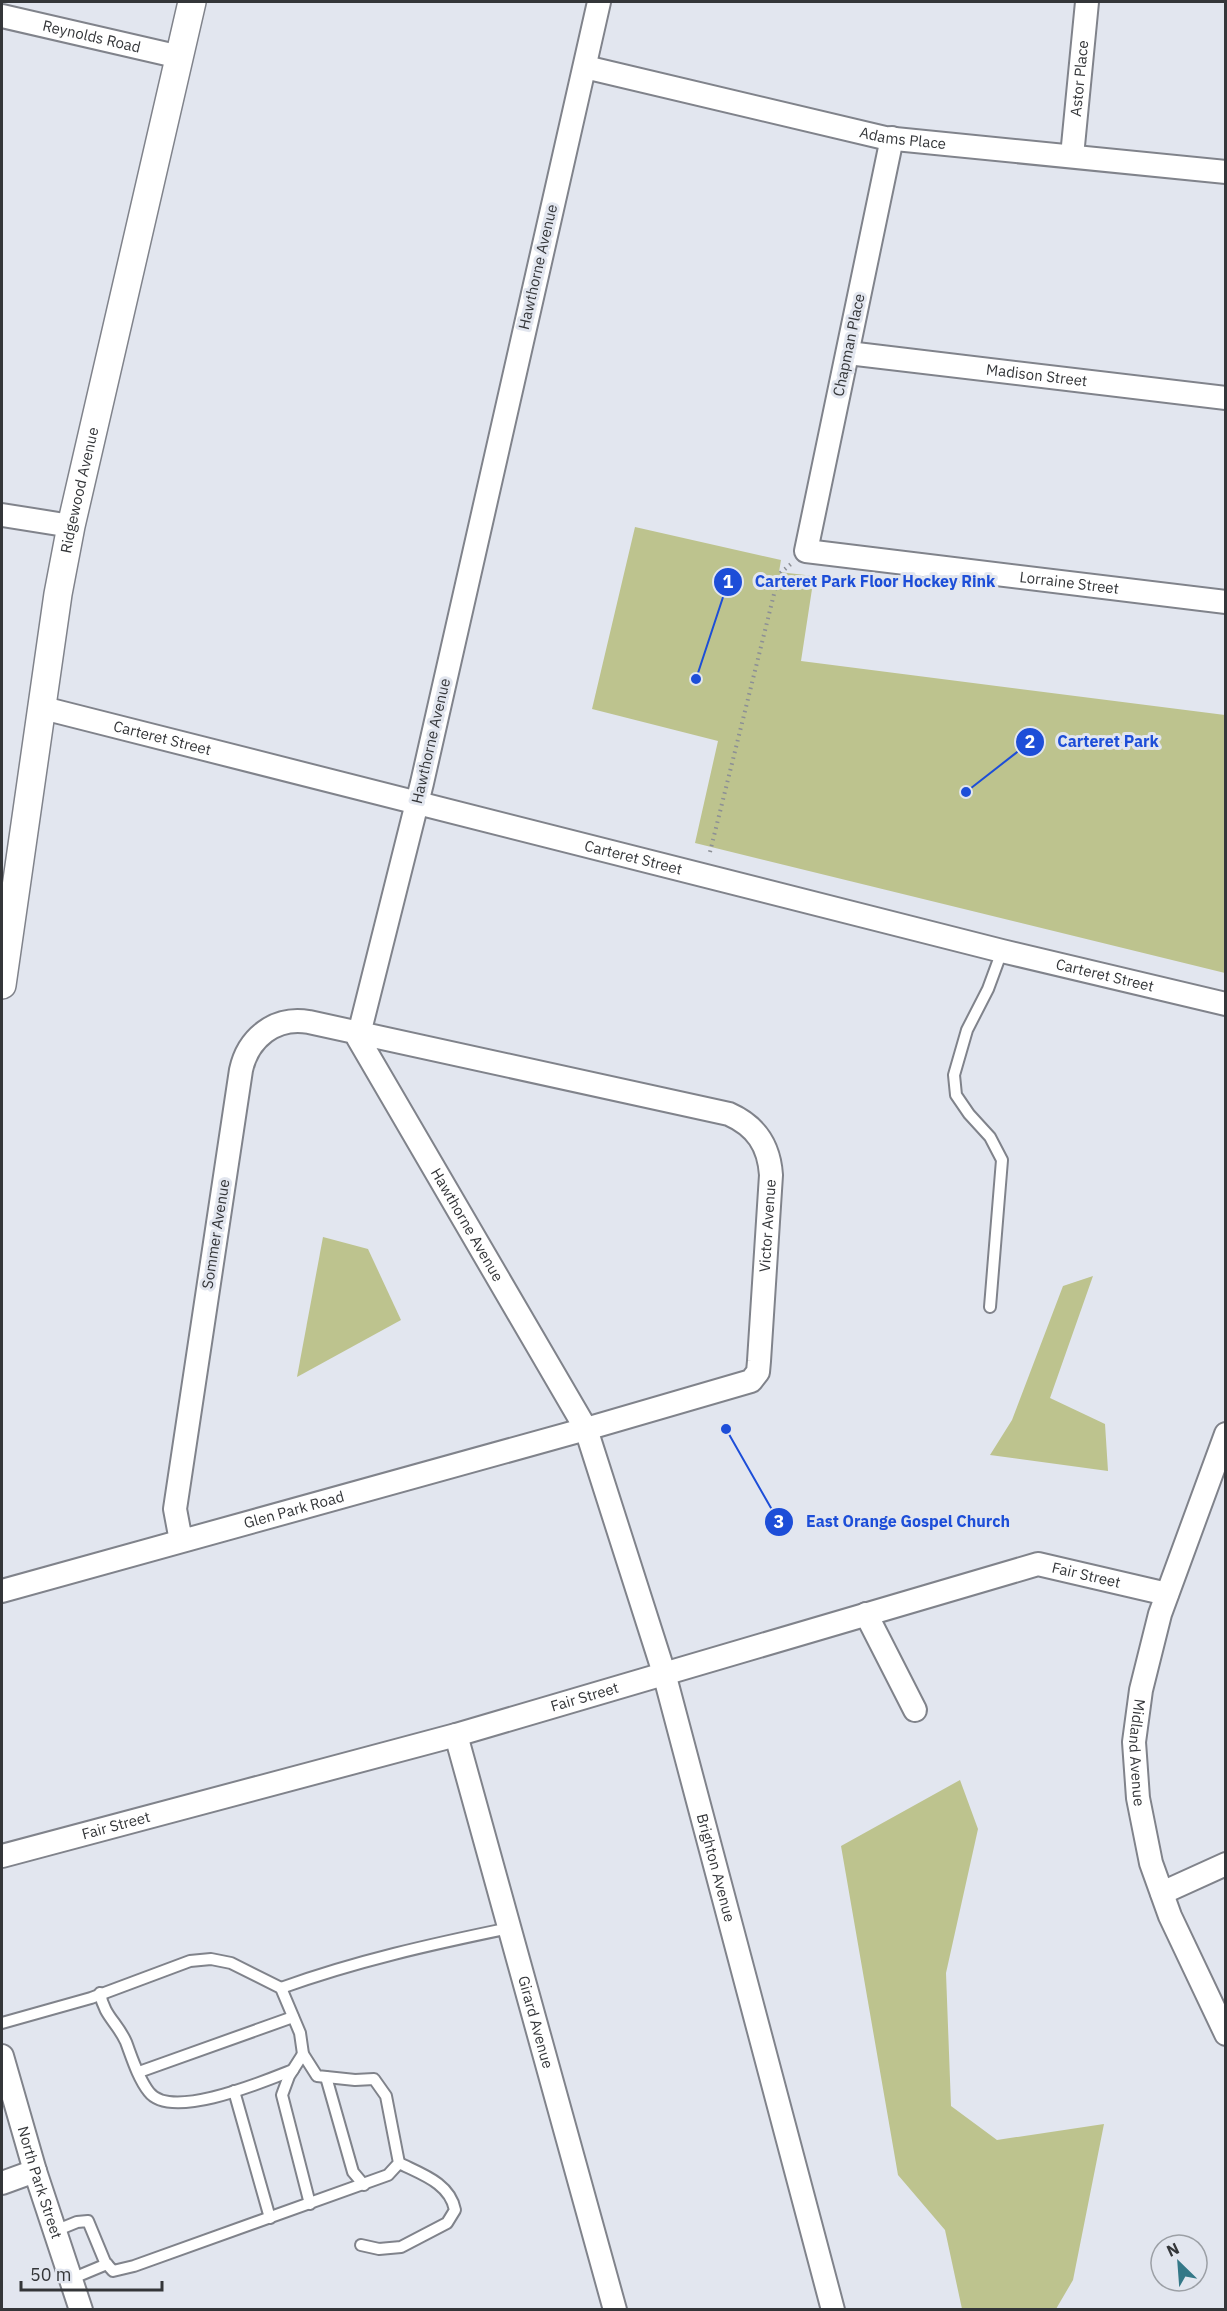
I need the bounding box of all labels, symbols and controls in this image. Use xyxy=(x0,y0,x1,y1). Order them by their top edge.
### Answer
street label: Reynolds Road xyxy=(41,16,143,57)
street label: Astor Place xyxy=(1066,39,1092,117)
street label: Adams Place xyxy=(858,122,947,153)
street label: Hawthorne Avenue xyxy=(514,202,561,331)
street label: Chapman Place xyxy=(828,292,869,398)
street label: Madison Street xyxy=(985,360,1088,390)
street label: Ridgewood Avenue xyxy=(56,425,103,555)
callout: Carteret Park Floor Hockey Rink xyxy=(713,565,1008,599)
street label: Lorraine Street xyxy=(1018,567,1120,598)
text: 1 xyxy=(723,570,734,593)
text: Carteret Park Floor Hockey Rink xyxy=(755,571,996,591)
street label: Hawthorne Avenue xyxy=(407,676,454,805)
street label: Carteret Street xyxy=(112,716,213,759)
callout: Carteret Park xyxy=(1015,725,1170,759)
text: 2 xyxy=(1025,730,1035,753)
text: Carteret Park xyxy=(1057,731,1159,751)
street label: Carteret Street xyxy=(583,836,684,879)
street label: Carteret Street xyxy=(1054,954,1156,996)
street label: Hawthorne Avenue xyxy=(427,1164,508,1285)
street label: Sommer Avenue xyxy=(197,1178,234,1290)
street label: Victor Avenue xyxy=(755,1178,780,1273)
street label: Glen Park Road xyxy=(242,1487,346,1532)
callout: East Orange Gospel Church xyxy=(764,1505,1022,1539)
text: 3 xyxy=(774,1510,784,1533)
text: East Orange Gospel Church xyxy=(806,1511,1010,1531)
street label: Fair Street xyxy=(1050,1558,1123,1592)
street label: Fair Street xyxy=(548,1678,621,1716)
street label: Midland Avenue xyxy=(1125,1698,1150,1808)
street label: Fair Street xyxy=(80,1807,152,1843)
street label: Brighton Avenue xyxy=(693,1811,740,1924)
street label: Girard Avenue xyxy=(514,1974,558,2071)
street label: North Park Street xyxy=(14,2124,67,2241)
north arrow xyxy=(1149,2233,1209,2293)
text: N xyxy=(1163,2238,1182,2261)
scale bar xyxy=(21,2254,162,2292)
text: 50 m xyxy=(30,2263,72,2286)

